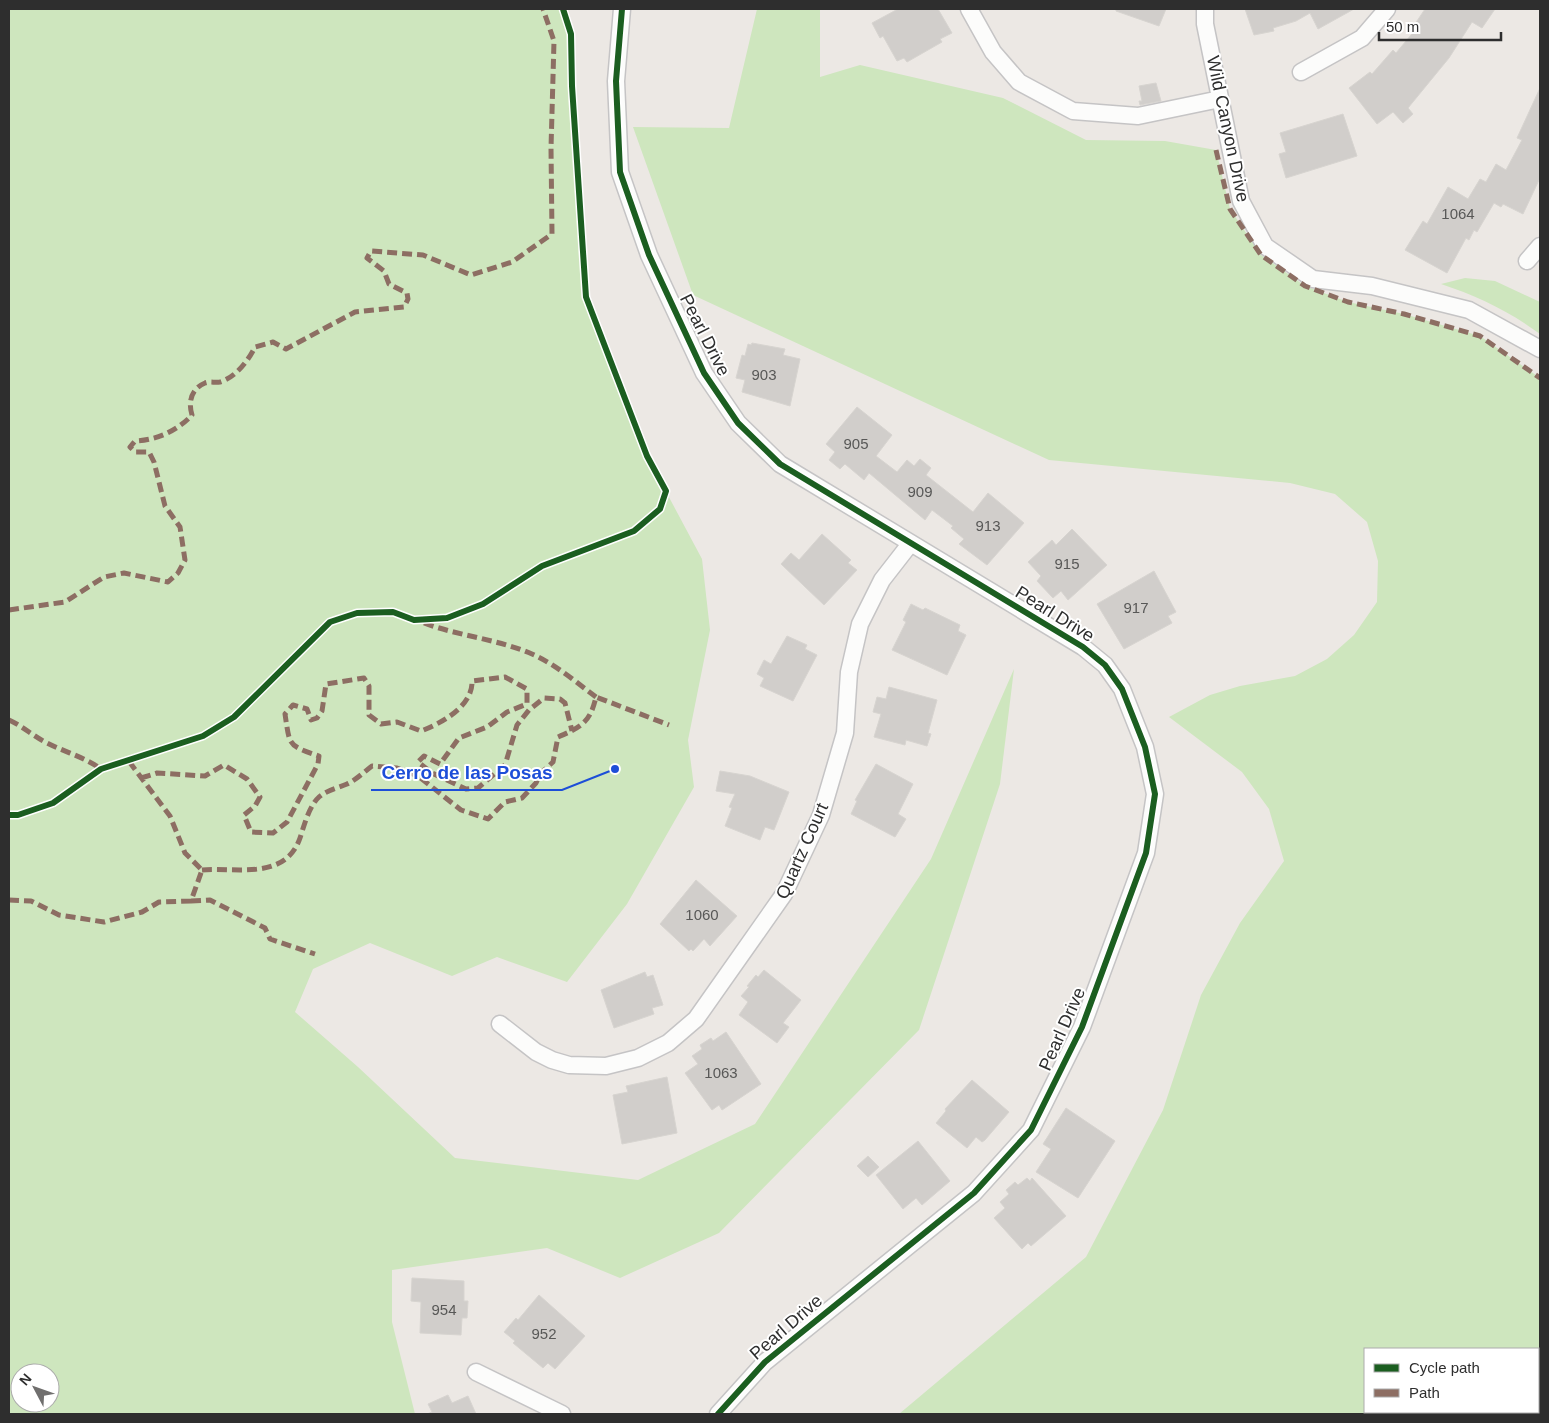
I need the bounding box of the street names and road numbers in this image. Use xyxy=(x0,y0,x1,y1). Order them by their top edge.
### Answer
street label: Wild Canyon Drive xyxy=(1203,54,1253,204)
street label: Pearl Drive xyxy=(676,291,734,379)
street label: Pearl Drive xyxy=(1012,582,1098,646)
street label: Quartz Court xyxy=(772,800,832,902)
street label: Pearl Drive xyxy=(1035,984,1089,1074)
street label: Pearl Drive xyxy=(746,1290,826,1364)

